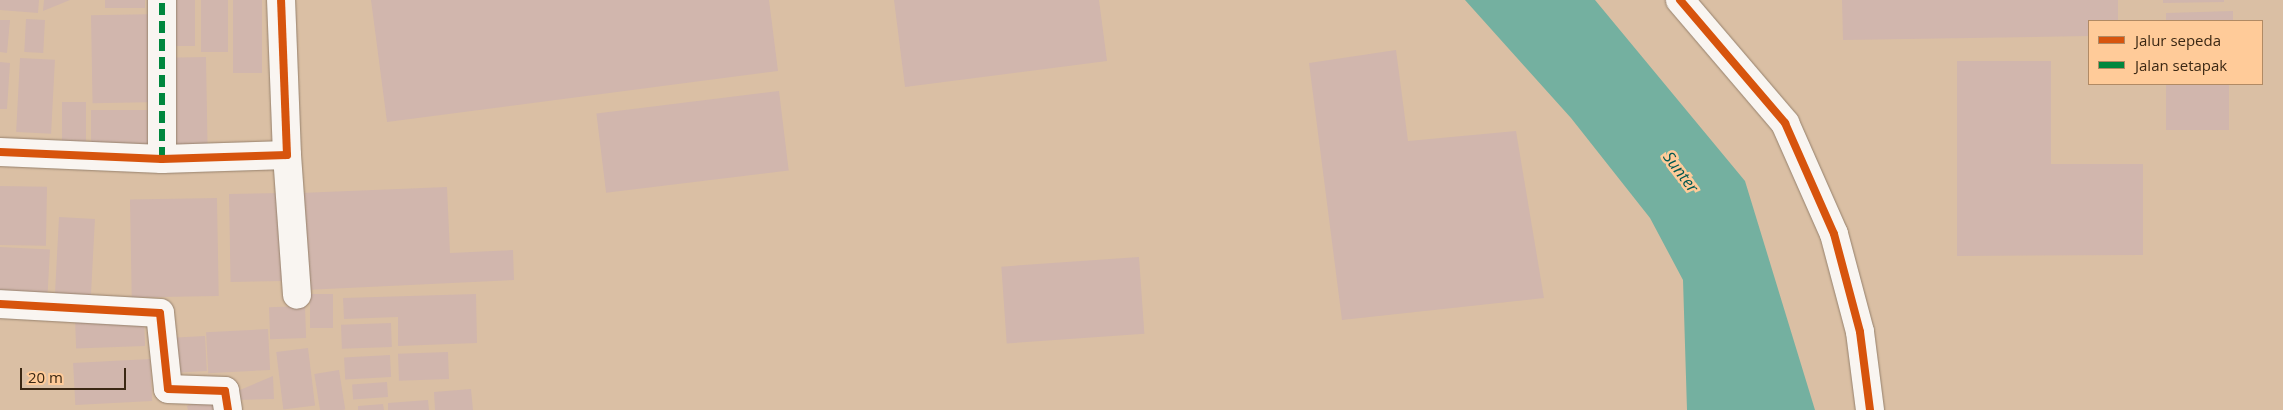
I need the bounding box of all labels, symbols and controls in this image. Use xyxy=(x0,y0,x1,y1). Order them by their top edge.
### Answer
legend xyxy=(2088,20,2263,85)
text: Jalur sepeda xyxy=(2135,30,2221,50)
text: Jalan setapak xyxy=(2135,55,2227,75)
water label: Sunter xyxy=(1659,148,1703,196)
scale bar xyxy=(22,358,129,390)
text: 20 m xyxy=(28,367,63,387)

